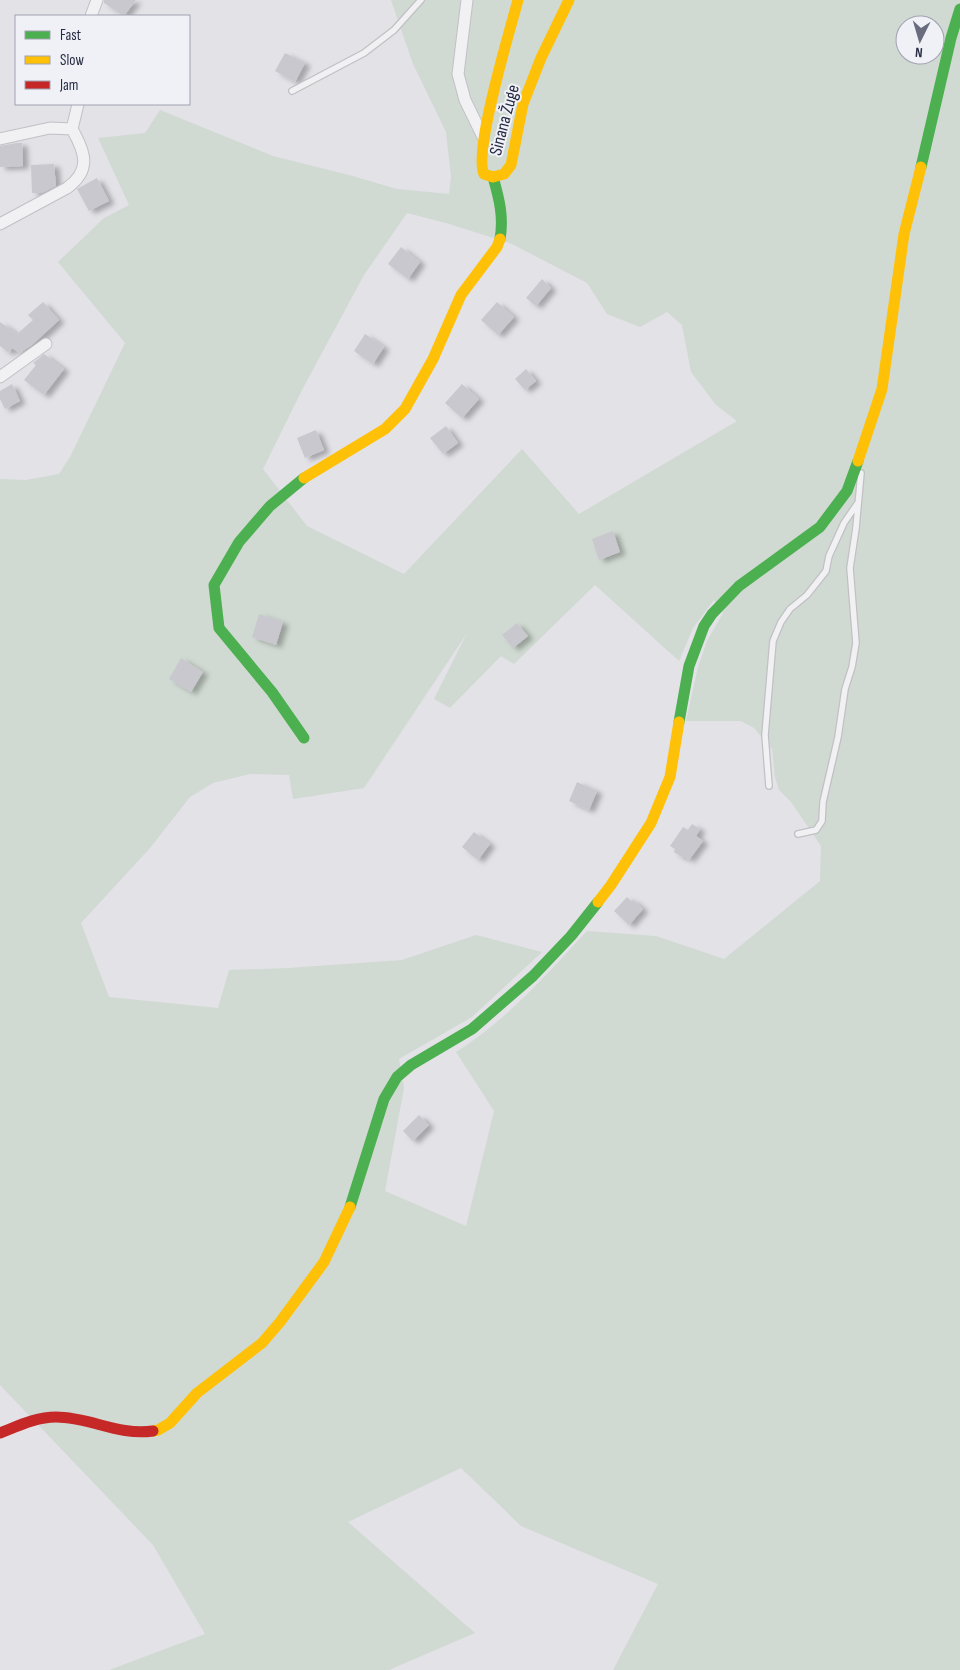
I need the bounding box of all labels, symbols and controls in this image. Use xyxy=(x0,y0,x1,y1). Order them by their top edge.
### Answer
legend xyxy=(15,15,190,105)
north arrow xyxy=(895,15,945,65)
text: Fast xyxy=(60,26,82,45)
text: N xyxy=(914,44,923,61)
text: Slow xyxy=(60,51,84,70)
text: Jam xyxy=(59,76,78,95)
street label: Sinana Žuge xyxy=(485,82,524,158)

